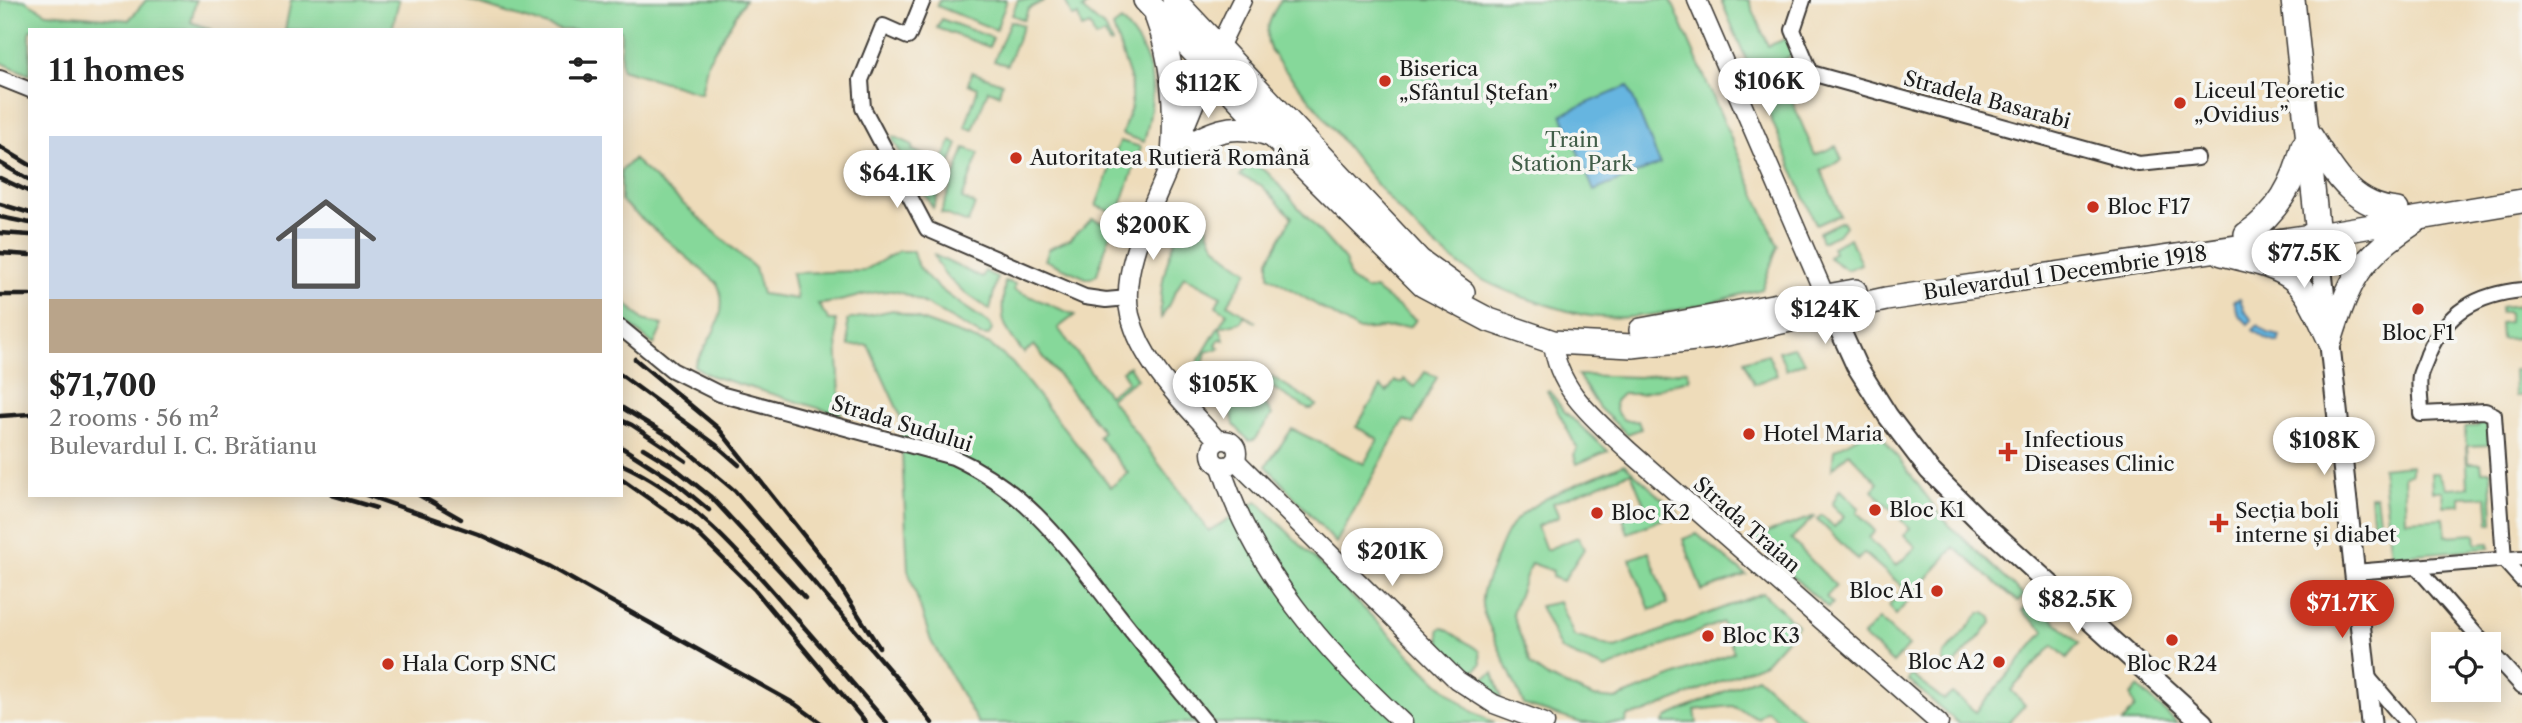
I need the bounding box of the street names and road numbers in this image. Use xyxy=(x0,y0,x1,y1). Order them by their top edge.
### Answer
street label: Stradela Basarabi xyxy=(1901,65,2073,134)
street label: Bulevardul 1 Decembrie 1918 xyxy=(1921,240,2208,305)
street label: Strada Sudului xyxy=(829,390,976,457)
street label: Strada Traian xyxy=(1689,471,1806,578)

